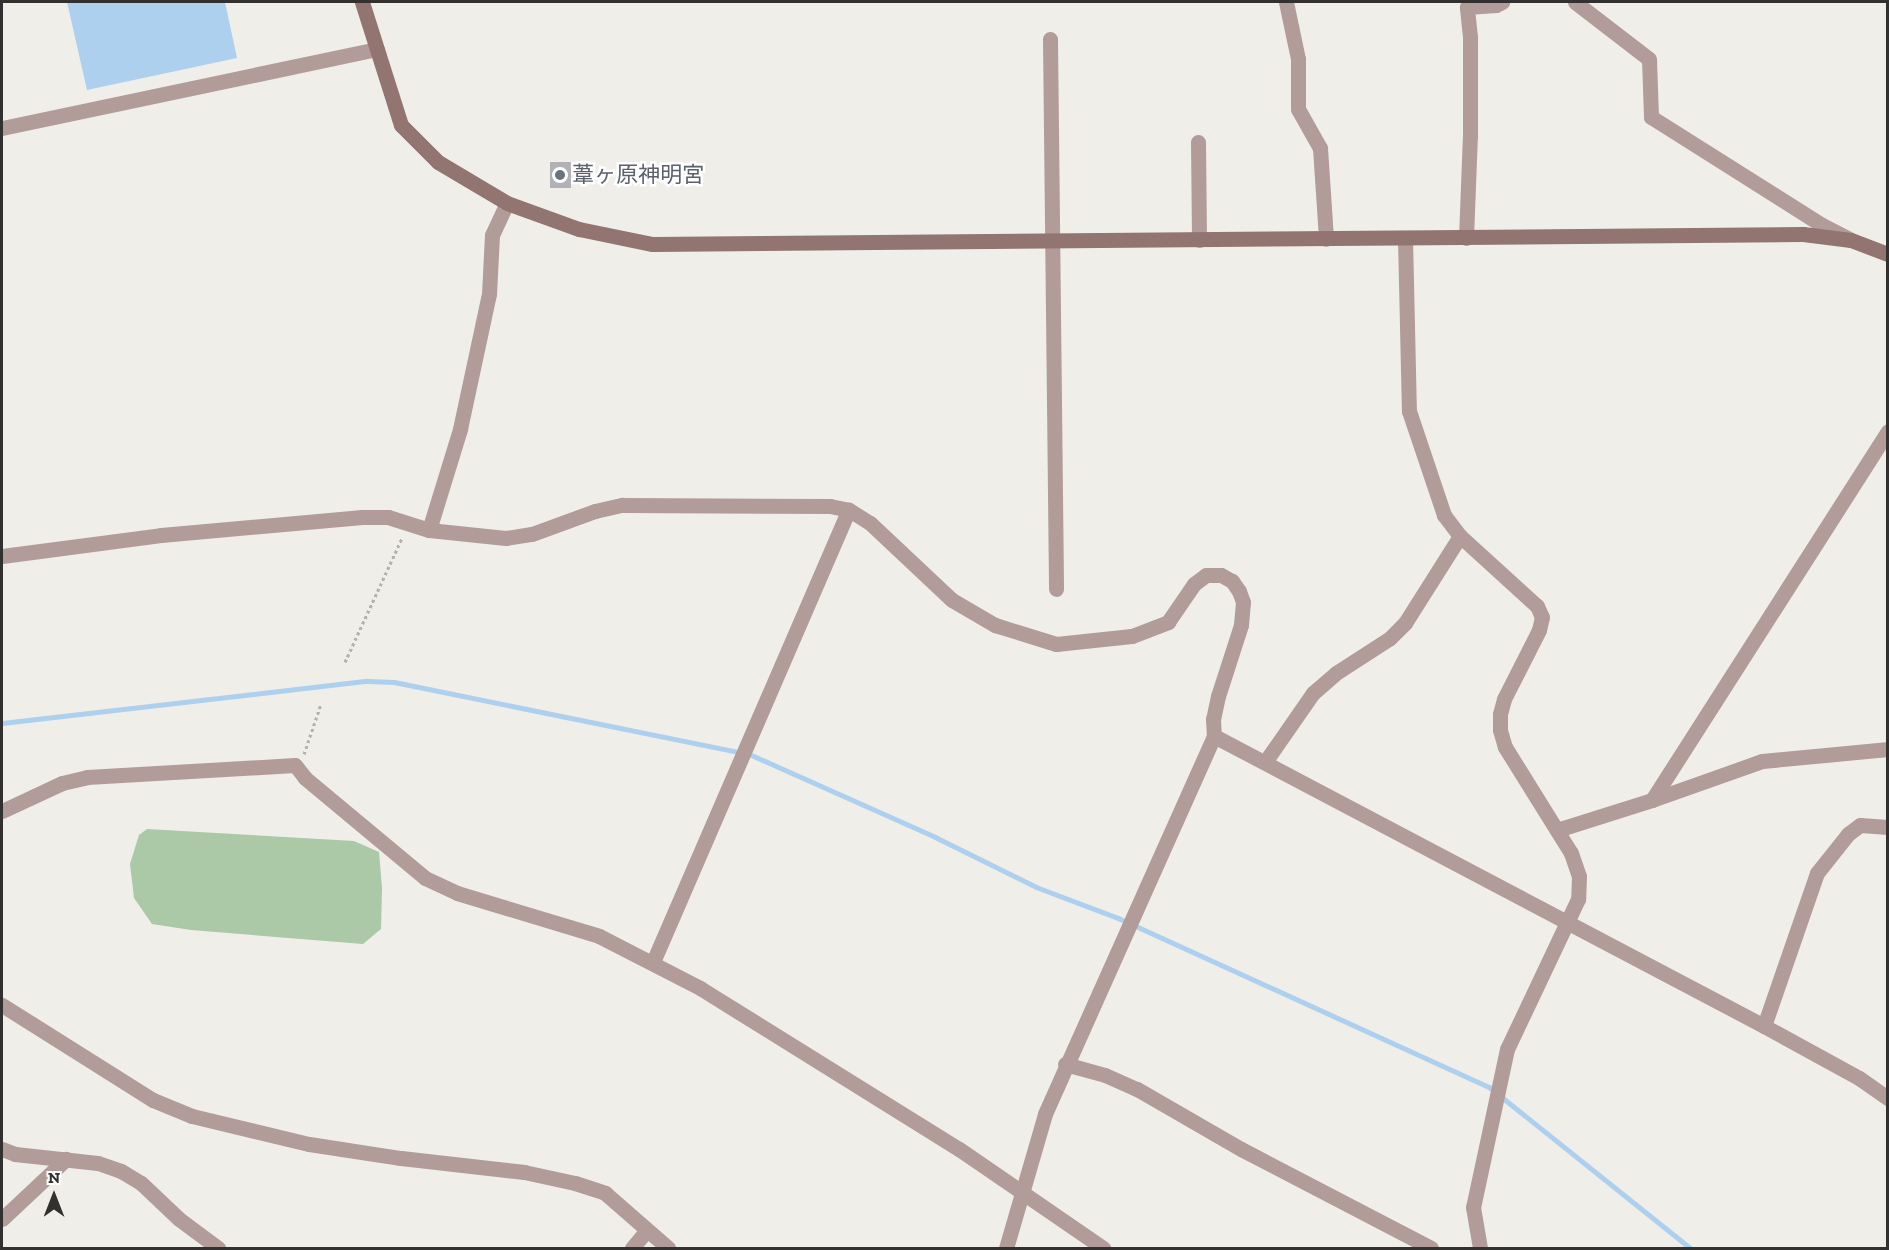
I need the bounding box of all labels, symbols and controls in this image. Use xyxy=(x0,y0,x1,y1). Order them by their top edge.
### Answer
place label: 葦ヶ原神明宮 xyxy=(572,162,704,188)
marker: 葦ヶ原神明宮 xyxy=(553,168,567,182)
north arrow xyxy=(24,1166,84,1226)
text: N xyxy=(48,1168,60,1187)

